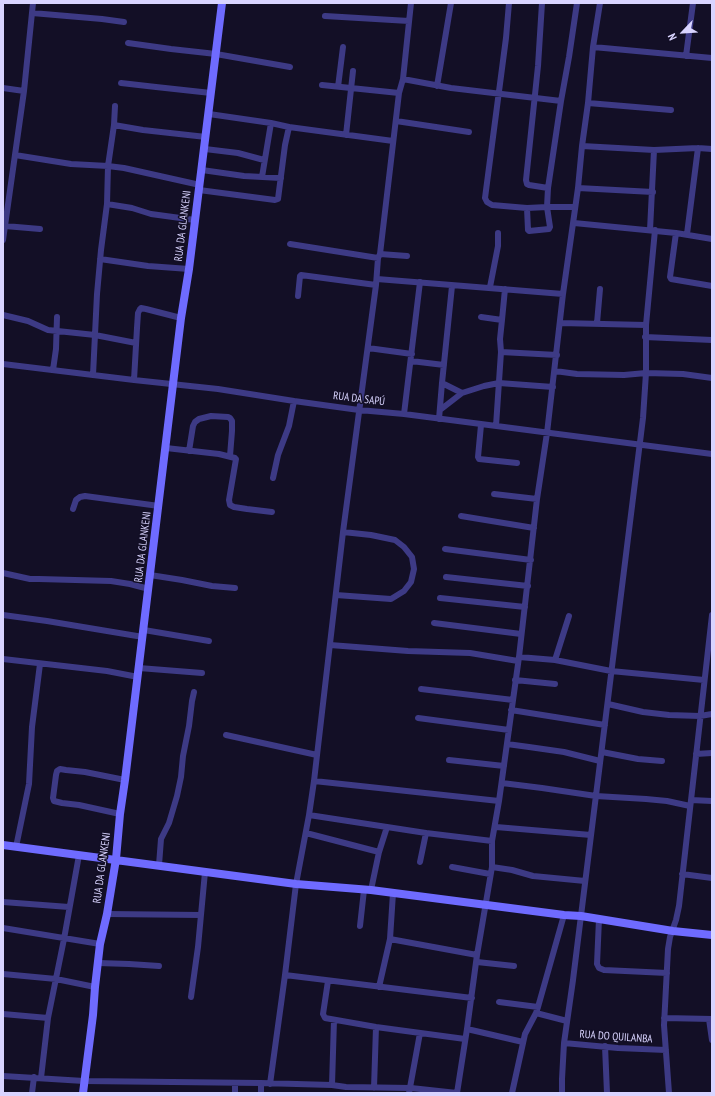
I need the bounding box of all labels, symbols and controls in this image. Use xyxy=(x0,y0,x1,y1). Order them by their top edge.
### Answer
north arrow xyxy=(663,12,703,52)
text: N xyxy=(665,31,680,43)
street label: RUA DA GLANKENI xyxy=(172,190,194,262)
street label: RUA DA SAPÚ xyxy=(332,389,386,409)
street label: RUA DA GLANKENI xyxy=(132,511,154,583)
street label: RUA DA GLANKENI xyxy=(90,832,114,904)
street label: RUA DO QUILANBA xyxy=(579,1028,653,1046)

